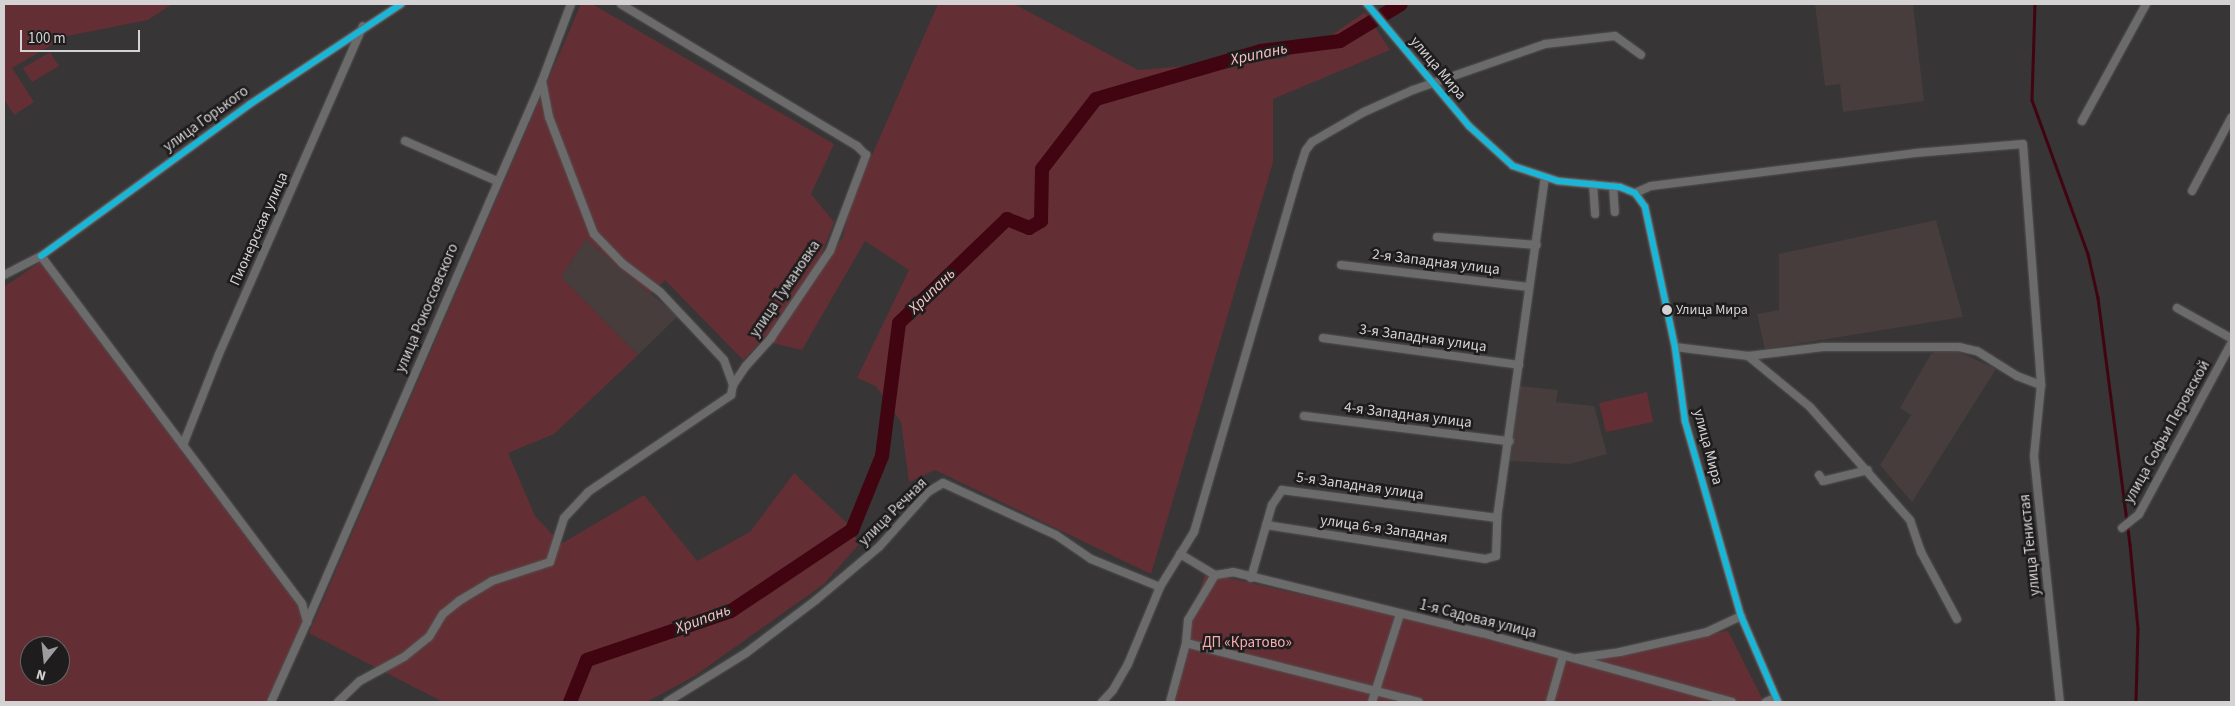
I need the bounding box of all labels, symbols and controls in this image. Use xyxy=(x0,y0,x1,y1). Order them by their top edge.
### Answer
scale bar xyxy=(22,20,142,52)
text: 100 m xyxy=(28,28,66,49)
street label: улица Мира xyxy=(1406,33,1470,103)
water label: Хрипань xyxy=(1229,39,1289,69)
street label: улица Горького xyxy=(160,82,252,156)
street label: Пионерская улица xyxy=(226,170,292,288)
street label: улица Тумановка xyxy=(746,237,824,341)
street label: улица Рокоссовского xyxy=(392,241,462,375)
street label: 2-я Западная улица xyxy=(1371,245,1501,279)
water label: Хрипань xyxy=(905,264,959,318)
place label: Улица Мира xyxy=(1676,302,1748,318)
marker: Улица Мира xyxy=(1662,305,1672,315)
street label: 3-я Западная улица xyxy=(1358,320,1488,356)
street label: улица Софьи Перовской xyxy=(2120,357,2214,507)
street label: 4-я Западная улица xyxy=(1343,398,1473,432)
street label: улица Мира xyxy=(1689,407,1727,487)
street label: 5-я Западная улица xyxy=(1295,468,1425,504)
street label: улица Речная xyxy=(855,474,931,550)
street label: улица Тенистая xyxy=(2016,493,2044,597)
street label: улица 6-я Западная xyxy=(1319,511,1449,547)
street label: 1-я Садовая улица xyxy=(1418,596,1538,642)
water label: Хрипань xyxy=(673,600,733,638)
park label: ДП «Кратово» xyxy=(1202,634,1292,652)
north arrow xyxy=(20,636,70,686)
text: N xyxy=(34,664,48,685)

